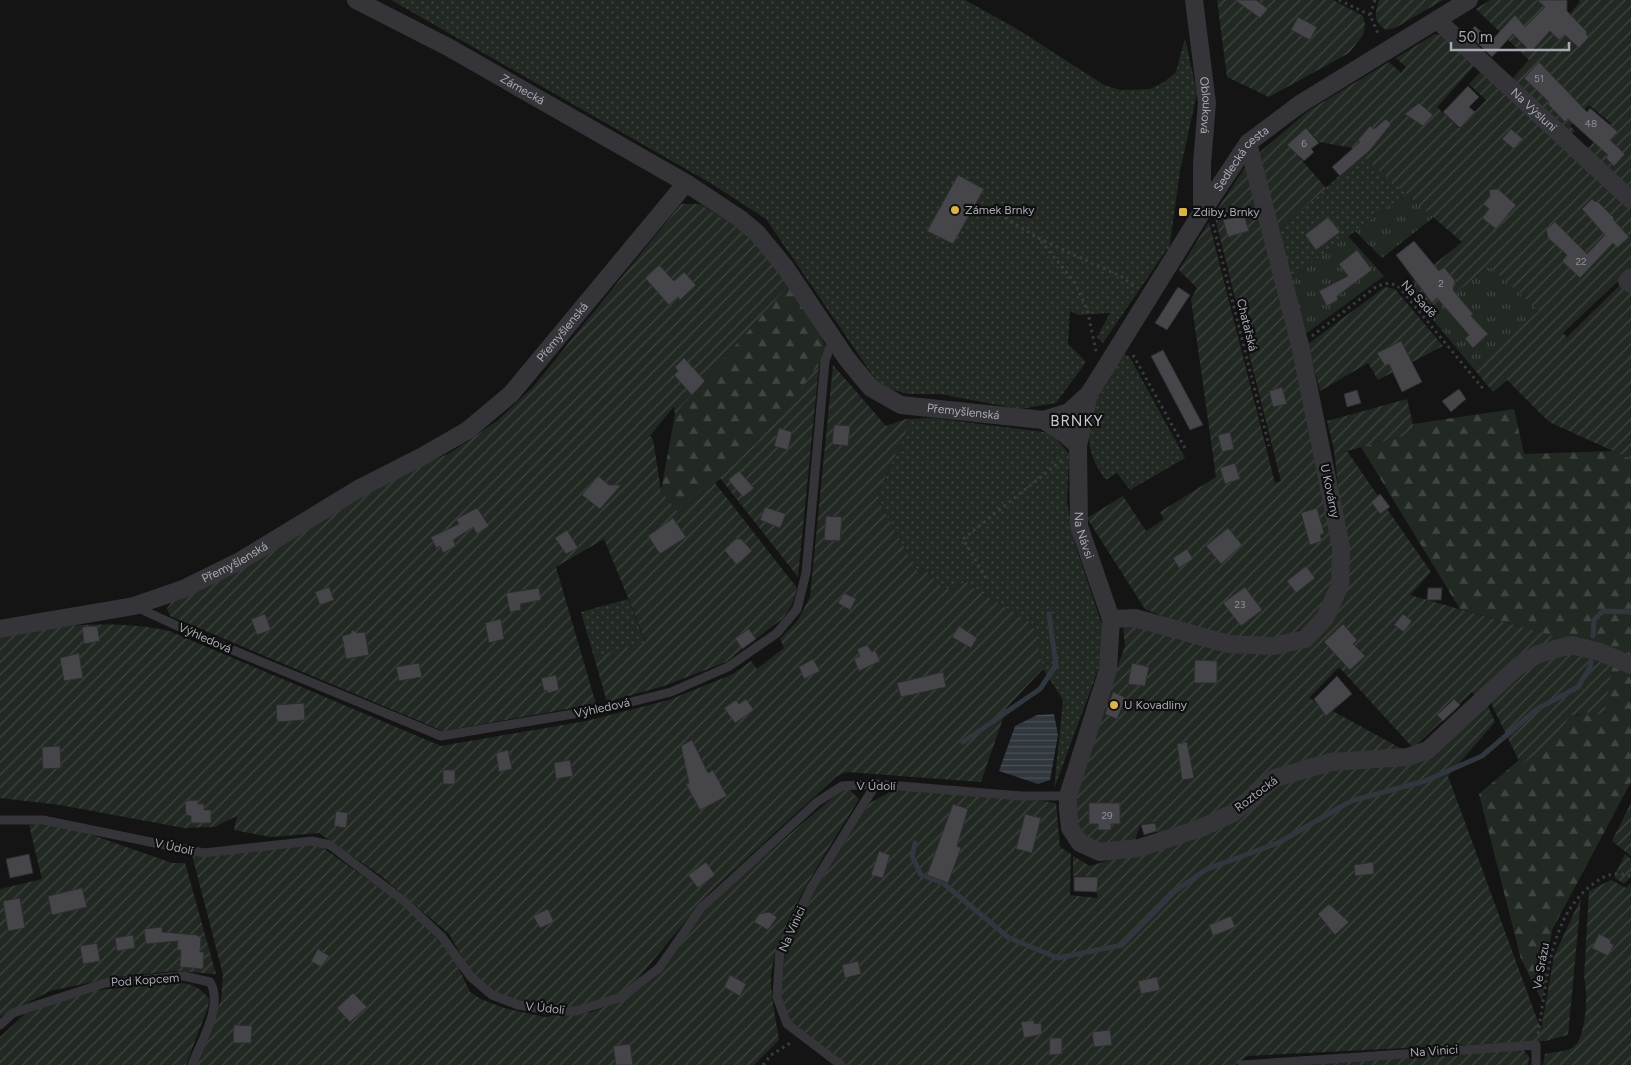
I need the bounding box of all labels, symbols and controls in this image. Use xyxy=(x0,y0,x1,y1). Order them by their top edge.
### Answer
scale bar xyxy=(1451,20,1568,52)
text: 50 m xyxy=(1458,28,1493,46)
street label: Zámecká xyxy=(498,71,547,108)
house number: 51 xyxy=(1534,72,1544,85)
street label: Oblouková xyxy=(1197,76,1214,134)
street label: Na Výsluní xyxy=(1508,85,1560,135)
house number: 48 xyxy=(1585,117,1597,130)
street label: Sedlecká cesta xyxy=(1211,123,1271,194)
house number: 6 xyxy=(1301,137,1307,150)
place label: Zámek Brnky xyxy=(965,203,1035,217)
marker: Zámek Brnky xyxy=(949,204,961,216)
place label: Zdiby, Brnky xyxy=(1193,205,1260,219)
marker: Zdiby, Brnky xyxy=(1177,206,1189,218)
house number: 22 xyxy=(1575,255,1587,268)
house number: 2 xyxy=(1438,277,1444,290)
street label: Na Sadě xyxy=(1398,278,1440,321)
street label: Chatařská xyxy=(1234,297,1260,353)
street label: Přemyšlenská xyxy=(534,300,591,365)
street label: Přemyšlenská xyxy=(926,401,1000,422)
district label: BRNKY xyxy=(1050,412,1104,430)
street label: U Kovárny xyxy=(1317,463,1343,520)
street label: Na Návsi xyxy=(1072,512,1097,561)
street label: Přemyšlenská xyxy=(199,539,270,586)
house number: 23 xyxy=(1234,598,1246,611)
street label: Výhledová xyxy=(176,620,234,656)
street label: Výhledová xyxy=(573,695,631,721)
place label: U Kovadliny xyxy=(1124,698,1188,712)
marker: U Kovadliny xyxy=(1108,699,1120,711)
street label: Roztocká xyxy=(1232,773,1280,815)
street label: V Údolí xyxy=(856,779,897,793)
house number: 29 xyxy=(1101,809,1113,822)
street label: V Údolí xyxy=(153,836,196,858)
street label: Na Vinici xyxy=(776,904,808,954)
street label: Ve Srázu xyxy=(1530,941,1552,991)
street label: Pod Kopcem xyxy=(110,971,180,989)
street label: V Údolí xyxy=(525,999,566,1017)
street label: Na Vinici xyxy=(1409,1042,1459,1060)

